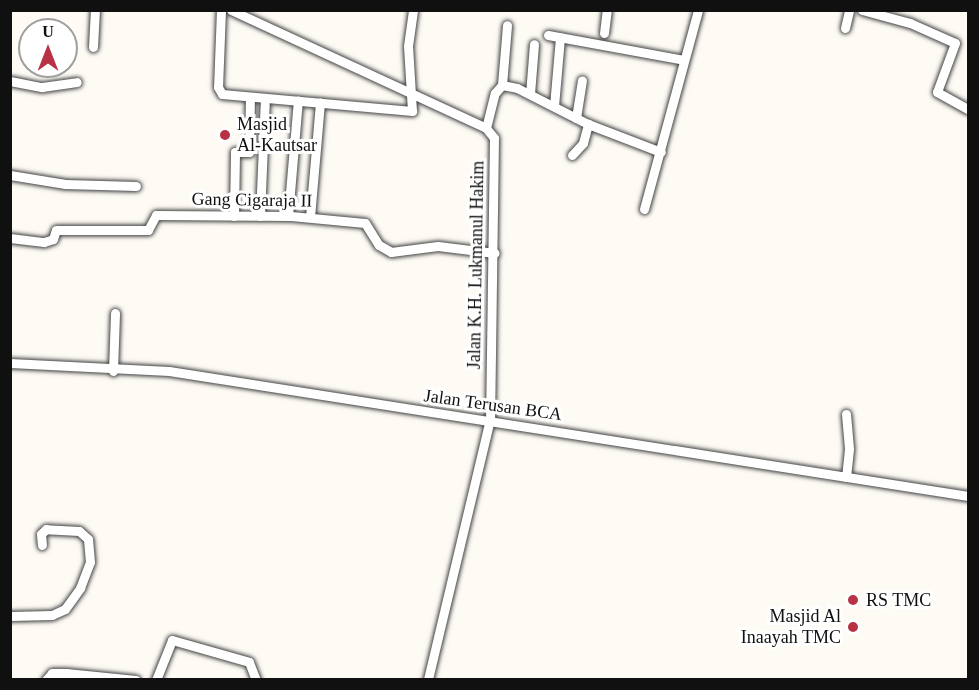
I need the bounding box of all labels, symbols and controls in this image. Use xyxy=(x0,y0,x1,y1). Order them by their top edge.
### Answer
north arrow xyxy=(18,18,78,78)
text: U xyxy=(42,23,54,40)
place label: Masjid Al-Kautsar xyxy=(237,114,317,156)
marker: Masjid Al-Kautsar xyxy=(218,128,232,142)
street label: Jalan K.H. Lukmanul Hakim xyxy=(463,161,489,369)
street label: Gang Cigaraja II xyxy=(191,188,313,212)
street label: Jalan Terusan BCA xyxy=(422,385,564,425)
place label: RS TMC xyxy=(866,589,932,611)
marker: RS TMC xyxy=(844,591,862,609)
place label: Masjid Al Inaayah TMC xyxy=(741,606,841,648)
marker: Masjid Al Inaayah TMC xyxy=(846,620,860,634)

